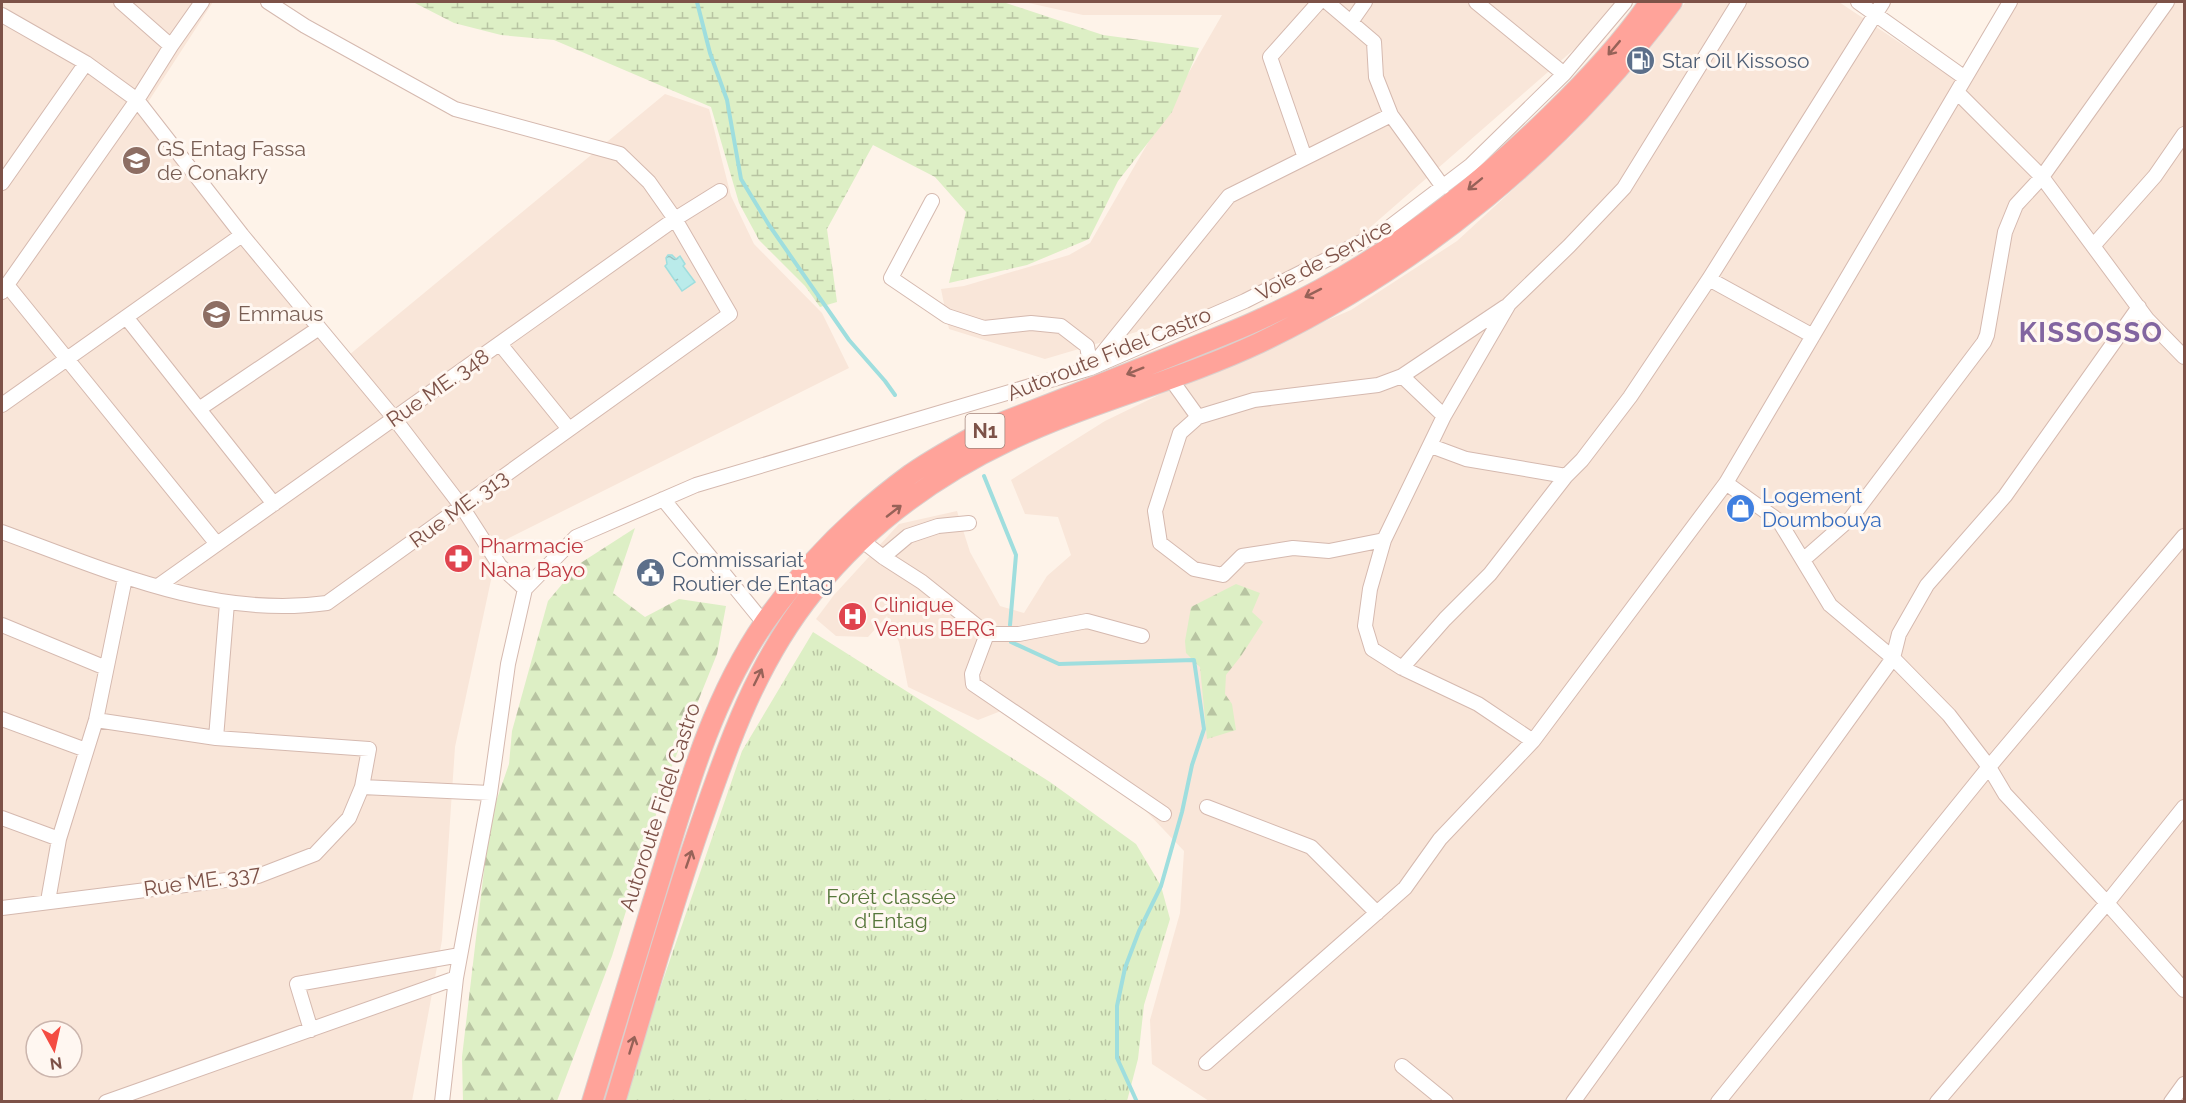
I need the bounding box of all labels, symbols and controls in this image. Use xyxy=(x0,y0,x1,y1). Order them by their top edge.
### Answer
one-way arrow xyxy=(1607,40,1621,55)
fuel station icon: Star Oil Kissoso xyxy=(1625,45,1657,77)
place label: Star Oil Kissoso xyxy=(1662,48,1810,73)
place label: GS Entag Fassa de Conakry xyxy=(157,136,306,185)
school or university icon: GS Entag Fassa de Conakry xyxy=(120,145,152,177)
one-way arrow xyxy=(1468,177,1483,191)
street label: Voie de Service xyxy=(1252,213,1396,306)
one-way arrow xyxy=(1305,288,1323,299)
school or university icon: Emmaus xyxy=(201,298,233,330)
place label: Emmaus xyxy=(238,301,323,326)
street label: Autoroute Fidel Castro xyxy=(1003,301,1214,406)
district label: KISSOSSO xyxy=(2019,317,2163,348)
street label: Rue ME. 348 xyxy=(382,343,494,432)
one-way arrow xyxy=(1126,366,1144,377)
road number: N1 xyxy=(966,414,1004,448)
street label: Rue ME. 313 xyxy=(405,464,513,553)
place label: Logement Doumbouya xyxy=(1762,483,1882,532)
shop icon: Logement Doumbouya xyxy=(1725,492,1757,524)
one-way arrow xyxy=(886,505,902,518)
place label: Pharmacie Nana Bayo xyxy=(480,533,585,582)
pharmacy icon: Pharmacie Nana Bayo xyxy=(443,542,475,574)
place label: Commissariat Routier de Entag xyxy=(672,547,834,596)
public building icon: Commissariat Routier de Entag xyxy=(635,556,667,588)
place label: Clinique Venus BERG xyxy=(874,592,995,641)
hospital icon: Clinique Venus BERG xyxy=(837,601,869,633)
one-way arrow xyxy=(752,669,764,686)
street label: Autoroute Fidel Castro xyxy=(614,699,705,914)
one-way arrow xyxy=(684,850,695,869)
street label: Rue ME. 337 xyxy=(142,860,263,901)
park label: Forêt classée d'Entag xyxy=(826,884,956,933)
north arrow xyxy=(24,1019,84,1079)
one-way arrow xyxy=(627,1036,638,1055)
text: N xyxy=(49,1053,63,1074)

